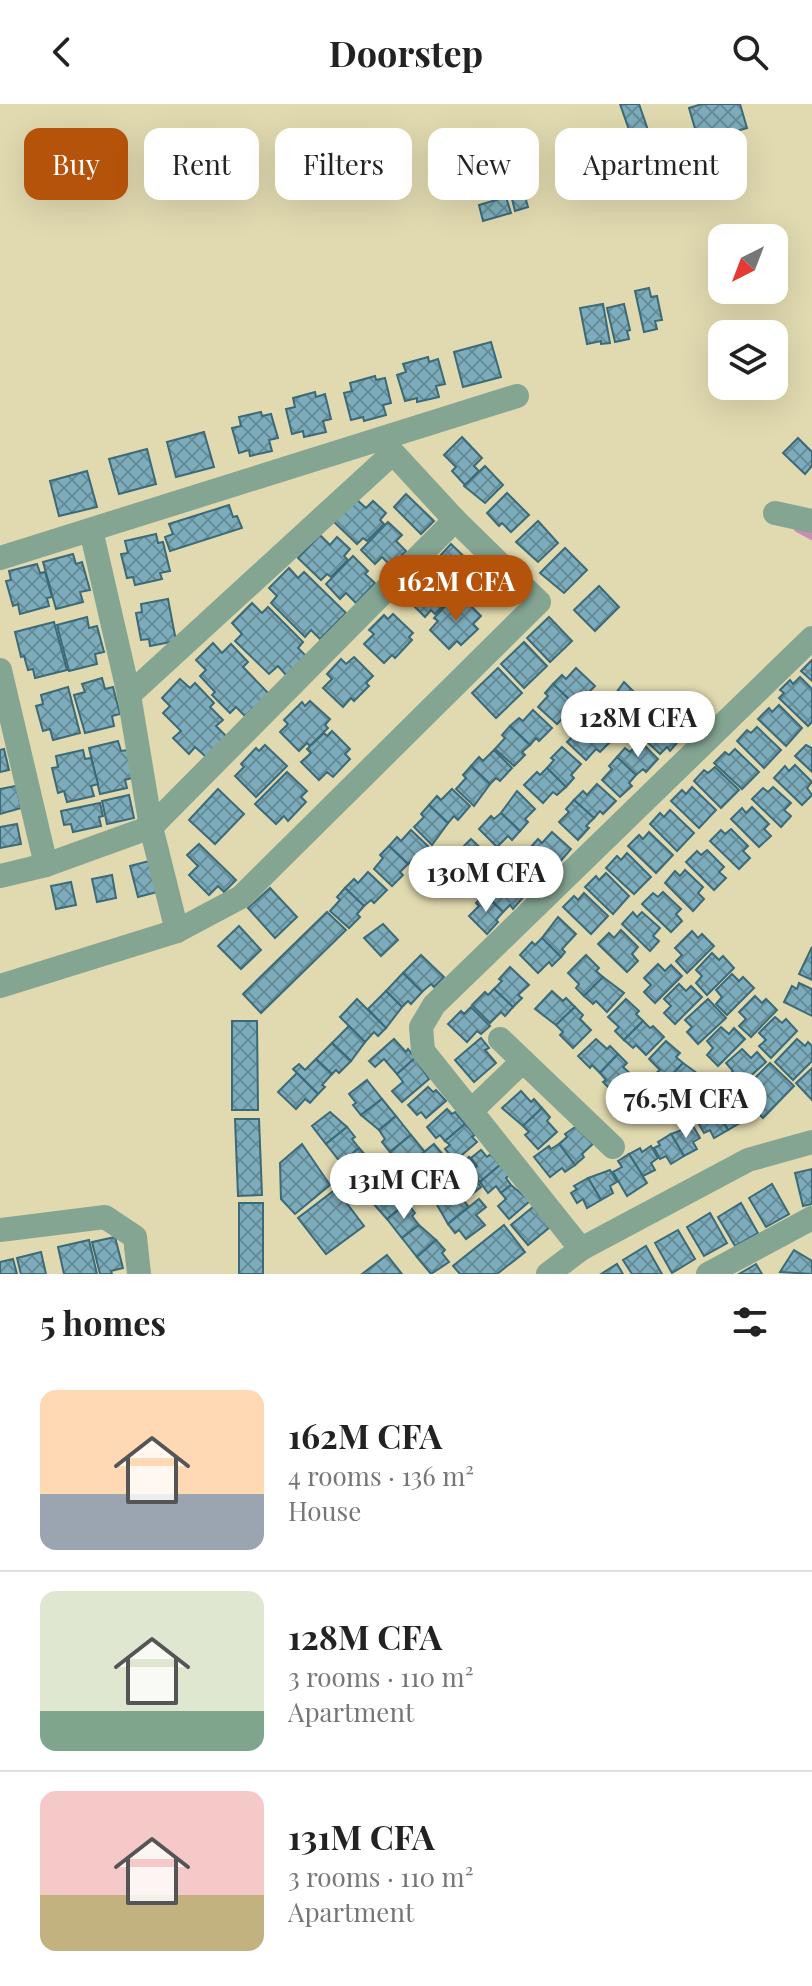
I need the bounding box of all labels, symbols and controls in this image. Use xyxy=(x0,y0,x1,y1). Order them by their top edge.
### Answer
text: Doorstep xyxy=(329,28,483,76)
icon: back xyxy=(40,30,84,74)
icon: search xyxy=(728,30,772,74)
chip: Buy xyxy=(24,128,128,200)
chip: Rent xyxy=(144,128,259,200)
chip: Filters xyxy=(275,128,412,200)
chip: New xyxy=(428,128,539,200)
chip: Apartment xyxy=(555,128,747,200)
north arrow xyxy=(708,224,788,304)
map controls xyxy=(708,224,788,400)
button: layers xyxy=(708,320,788,400)
pin: 162M CFA xyxy=(373,555,539,623)
text: 162M CFA xyxy=(397,563,515,598)
pin: 128M CFA xyxy=(555,691,721,759)
text: 128M CFA xyxy=(579,699,697,734)
pin: 130M CFA xyxy=(403,846,569,914)
text: 130M CFA xyxy=(426,854,546,889)
pin: 76.5M CFA xyxy=(594,1072,778,1140)
text: 76.5M CFA xyxy=(624,1080,748,1115)
pin: 131M CFA xyxy=(321,1153,487,1221)
text: 131M CFA xyxy=(348,1161,460,1196)
text: 5 homes xyxy=(40,1299,166,1345)
icon: filters xyxy=(728,1300,772,1344)
text: 162M CFA xyxy=(288,1412,442,1458)
icon: home xyxy=(104,1422,200,1518)
text: 4 rooms · 136 m² xyxy=(288,1458,474,1493)
text: House xyxy=(288,1493,361,1528)
text: 128M CFA xyxy=(288,1613,442,1659)
icon: home xyxy=(104,1623,200,1719)
text: 3 rooms · 110 m² xyxy=(288,1659,473,1694)
text: Apartment xyxy=(288,1694,414,1729)
text: 131M CFA xyxy=(288,1813,435,1859)
icon: home xyxy=(104,1823,200,1919)
text: 3 rooms · 110 m² xyxy=(288,1859,473,1894)
text: Apartment xyxy=(288,1894,414,1929)

